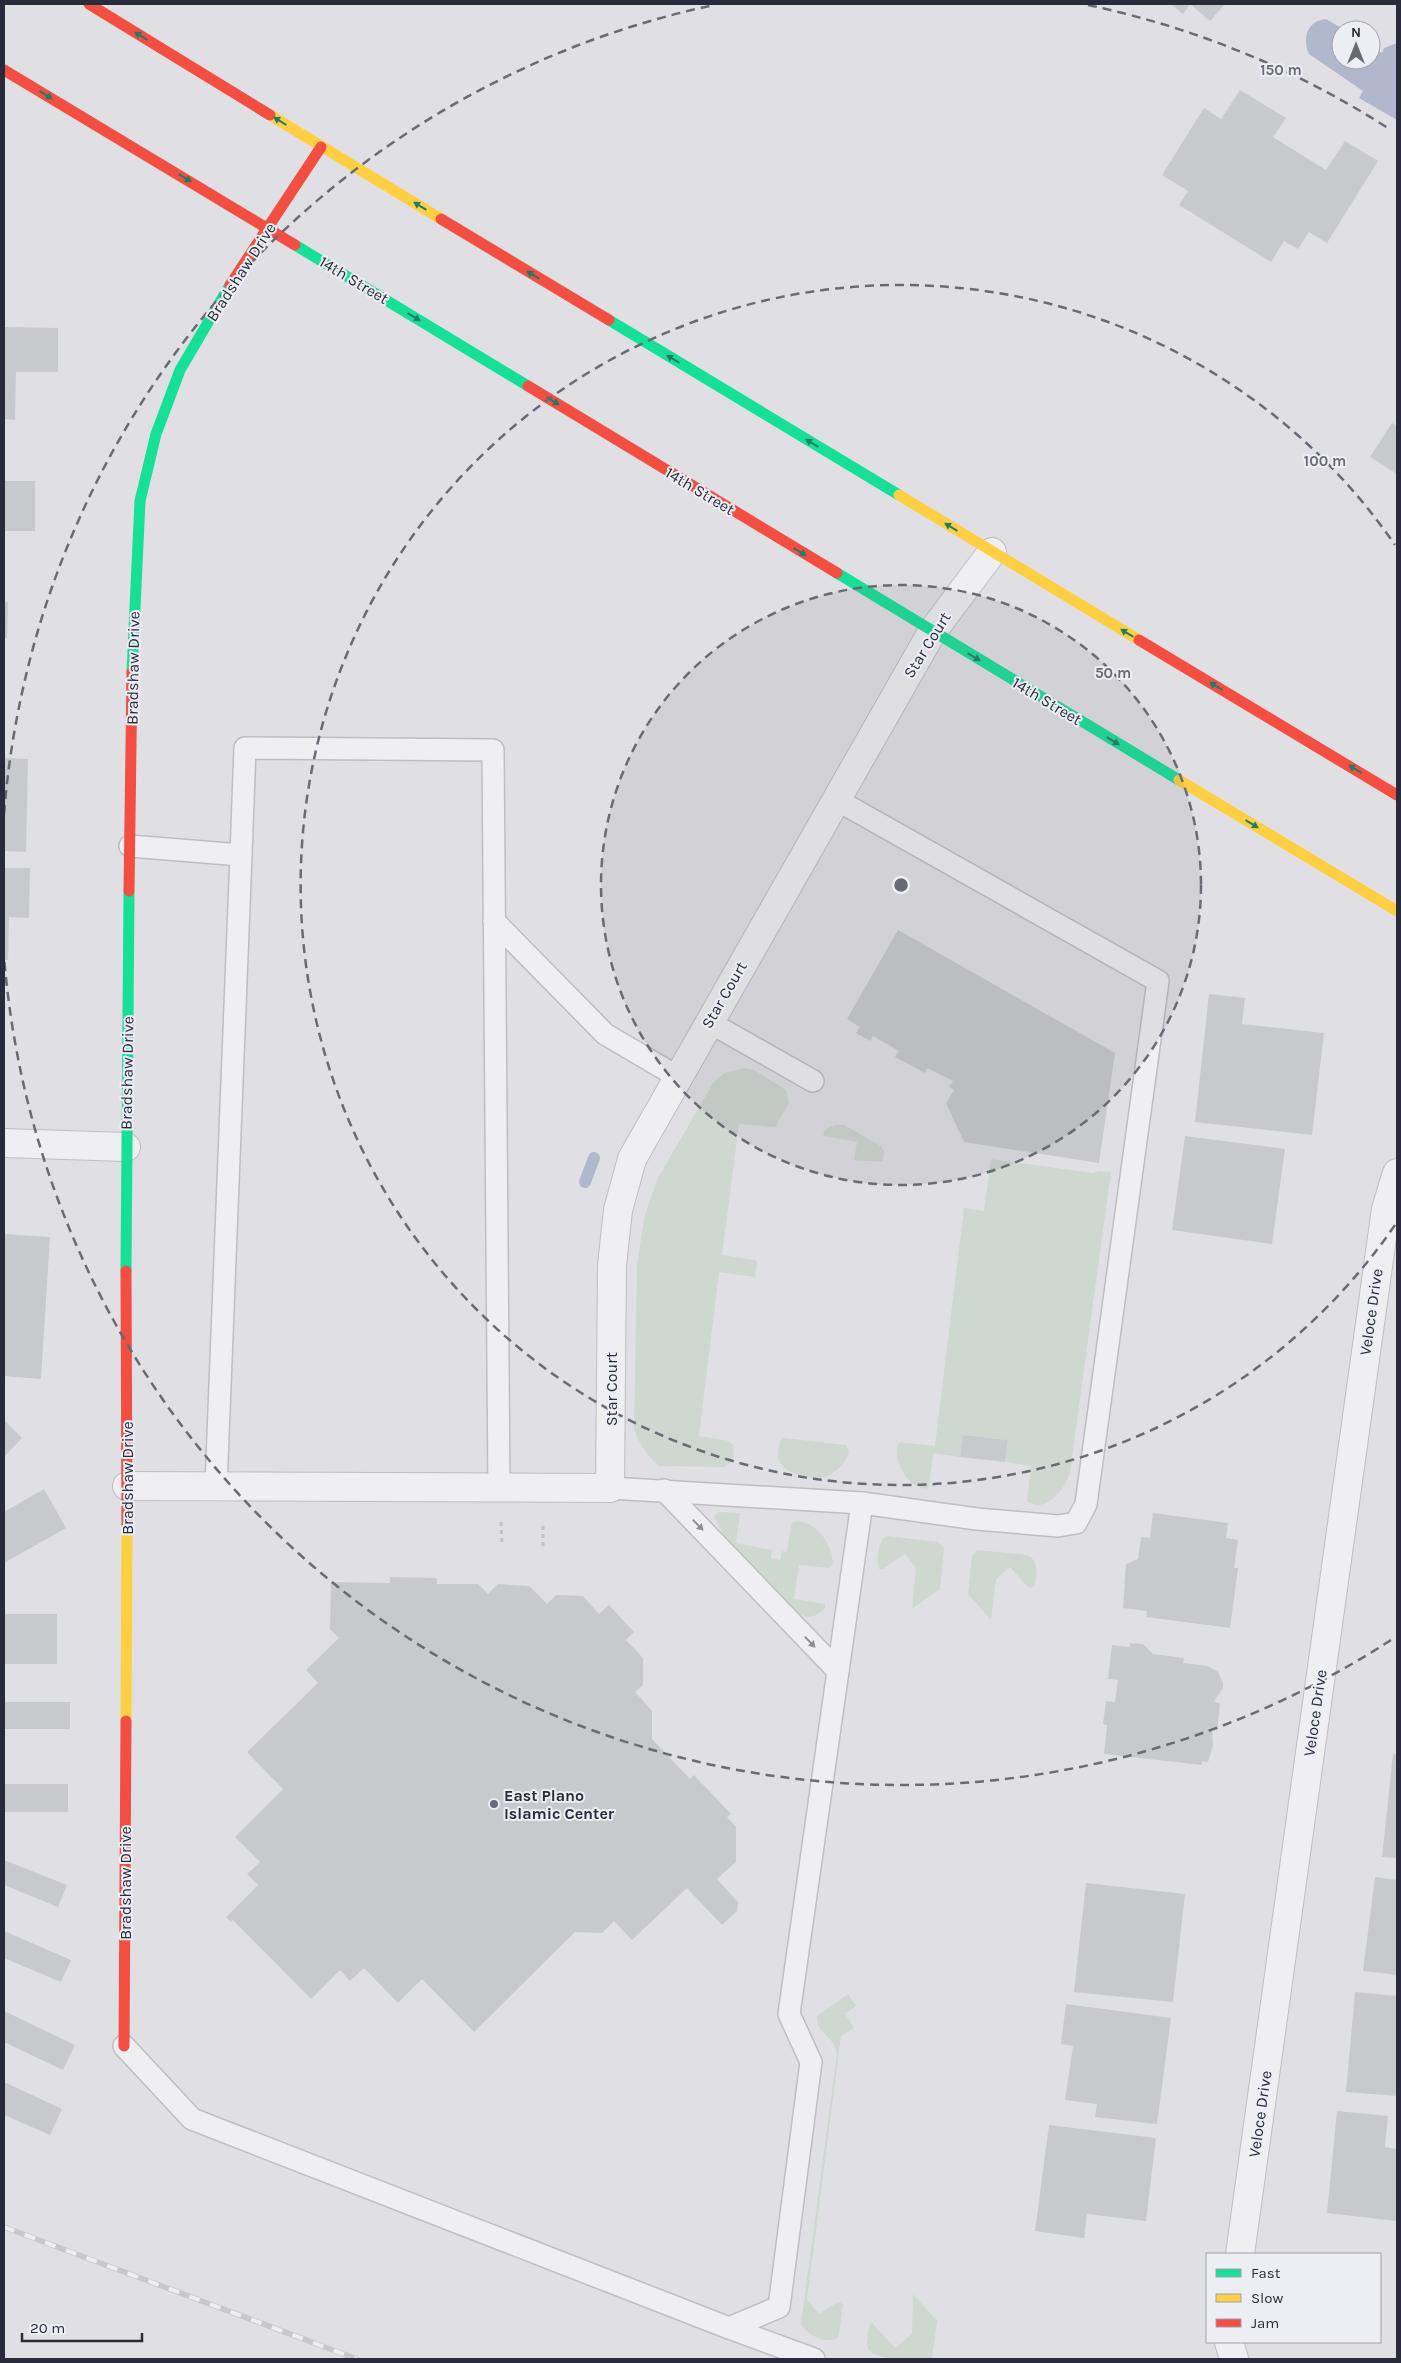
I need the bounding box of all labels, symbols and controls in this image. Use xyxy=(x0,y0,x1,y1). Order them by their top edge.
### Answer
north arrow xyxy=(1331,20,1381,70)
text: N xyxy=(1351,24,1361,41)
one-way arrow xyxy=(135,31,148,40)
text: 150 m xyxy=(1260,61,1302,79)
one-way arrow xyxy=(39,91,52,100)
one-way arrow xyxy=(273,117,286,126)
one-way arrow xyxy=(179,174,192,183)
one-way arrow xyxy=(413,202,426,211)
street label: Bradshaw Drive xyxy=(202,219,280,325)
street label: 14th Street xyxy=(316,252,392,308)
one-way arrow xyxy=(527,270,540,279)
one-way arrow xyxy=(408,312,421,321)
one-way arrow xyxy=(666,354,679,363)
one-way arrow xyxy=(546,397,559,406)
one-way arrow xyxy=(805,438,818,447)
text: 100 m xyxy=(1304,452,1346,470)
street label: 14th Street xyxy=(662,463,738,519)
one-way arrow xyxy=(944,522,957,531)
one-way arrow xyxy=(793,547,806,556)
street label: Star Court xyxy=(899,609,955,681)
street label: Bradshaw Drive xyxy=(123,611,143,725)
one-way arrow xyxy=(1121,628,1134,637)
one-way arrow xyxy=(967,652,980,661)
text: 50 m xyxy=(1095,664,1131,682)
street label: 14th Street xyxy=(1009,673,1085,729)
one-way arrow xyxy=(1209,682,1223,691)
one-way arrow xyxy=(1107,736,1120,745)
one-way arrow xyxy=(1349,765,1362,774)
one-way arrow xyxy=(1246,820,1259,829)
centre of rings xyxy=(892,876,910,894)
street label: Star Court xyxy=(697,958,751,1032)
street label: Bradshaw Drive xyxy=(117,1016,137,1130)
street label: Veloce Drive xyxy=(1355,1267,1387,1357)
street label: Star Court xyxy=(602,1352,621,1426)
street label: Bradshaw Drive xyxy=(118,1421,137,1535)
one-way arrow xyxy=(692,1519,704,1531)
one-way arrow xyxy=(804,1636,816,1648)
street label: Veloce Drive xyxy=(1299,1668,1331,1758)
place label: East Plano Islamic Center xyxy=(504,1786,615,1823)
marker: East Plano Islamic Center xyxy=(488,1798,500,1810)
street label: Bradshaw Drive xyxy=(116,1826,135,1940)
street label: Veloce Drive xyxy=(1244,2069,1276,2159)
legend xyxy=(1206,2253,1381,2343)
text: Fast xyxy=(1251,2264,1281,2282)
text: Slow xyxy=(1251,2289,1283,2307)
scale bar xyxy=(22,2310,142,2342)
text: Jam xyxy=(1251,2314,1279,2332)
text: 20 m xyxy=(30,2319,65,2337)

